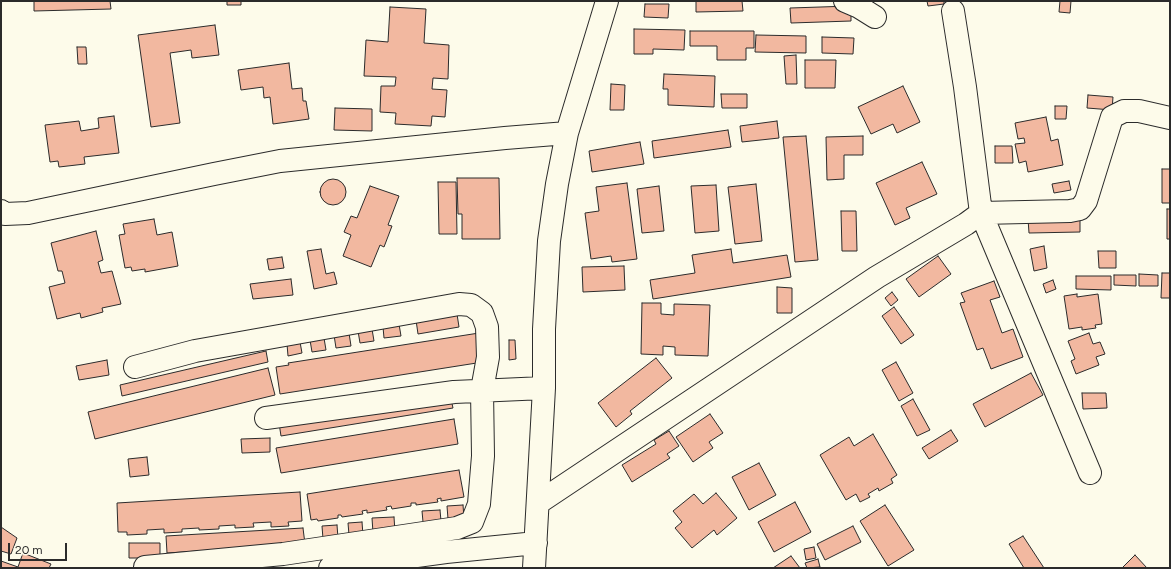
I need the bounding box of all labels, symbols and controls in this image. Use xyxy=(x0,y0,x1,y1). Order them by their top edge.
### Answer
scale bar xyxy=(10,535,69,561)
text: 20 m xyxy=(15,543,43,557)

